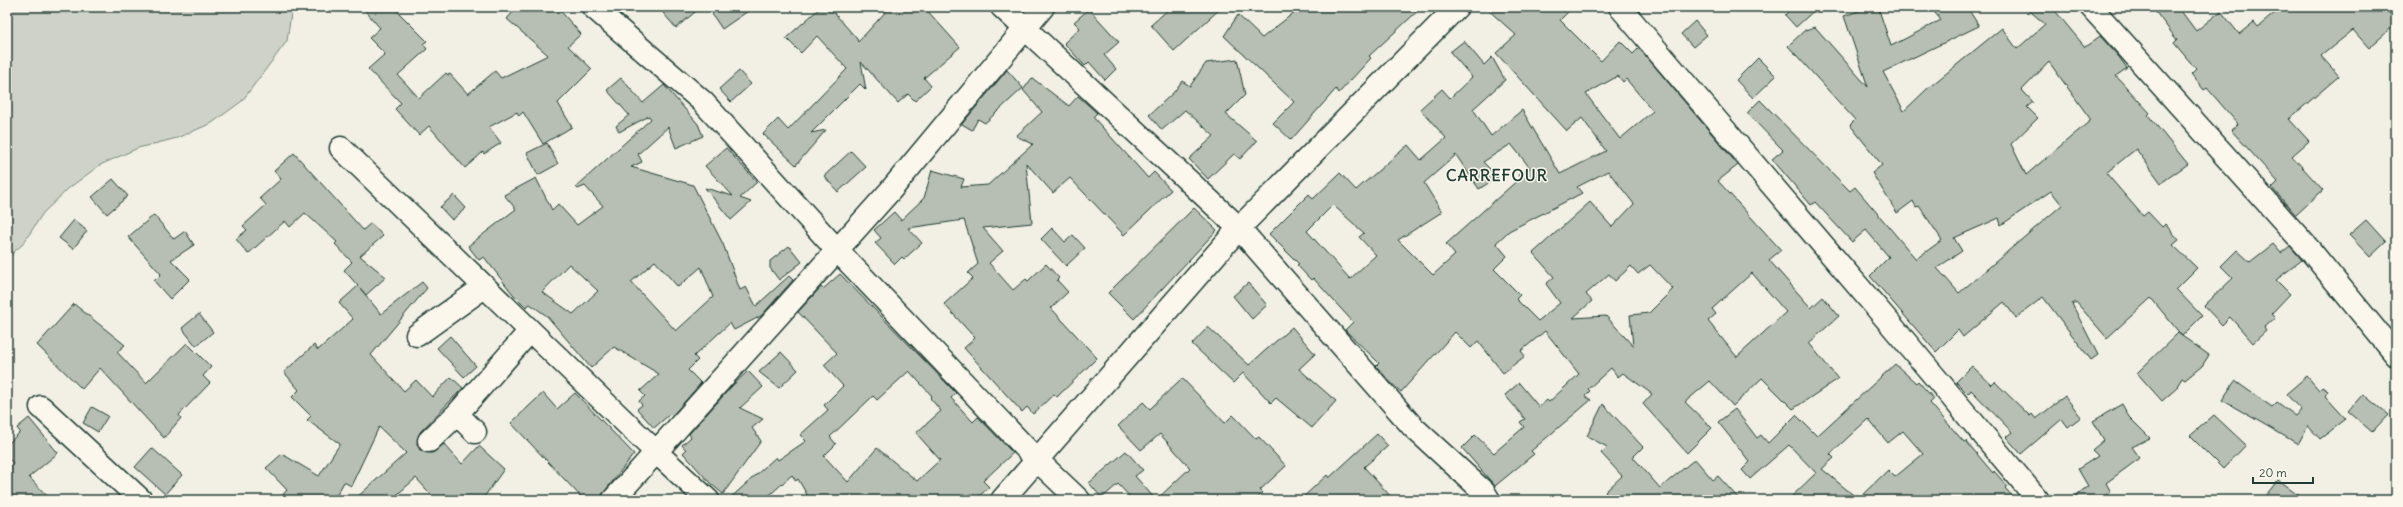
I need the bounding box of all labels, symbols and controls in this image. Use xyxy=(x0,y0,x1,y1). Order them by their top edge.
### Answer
district label: CARREFOUR xyxy=(1446,165,1548,185)
scale bar xyxy=(2253,459,2313,485)
text: 20 m xyxy=(2259,465,2287,480)

